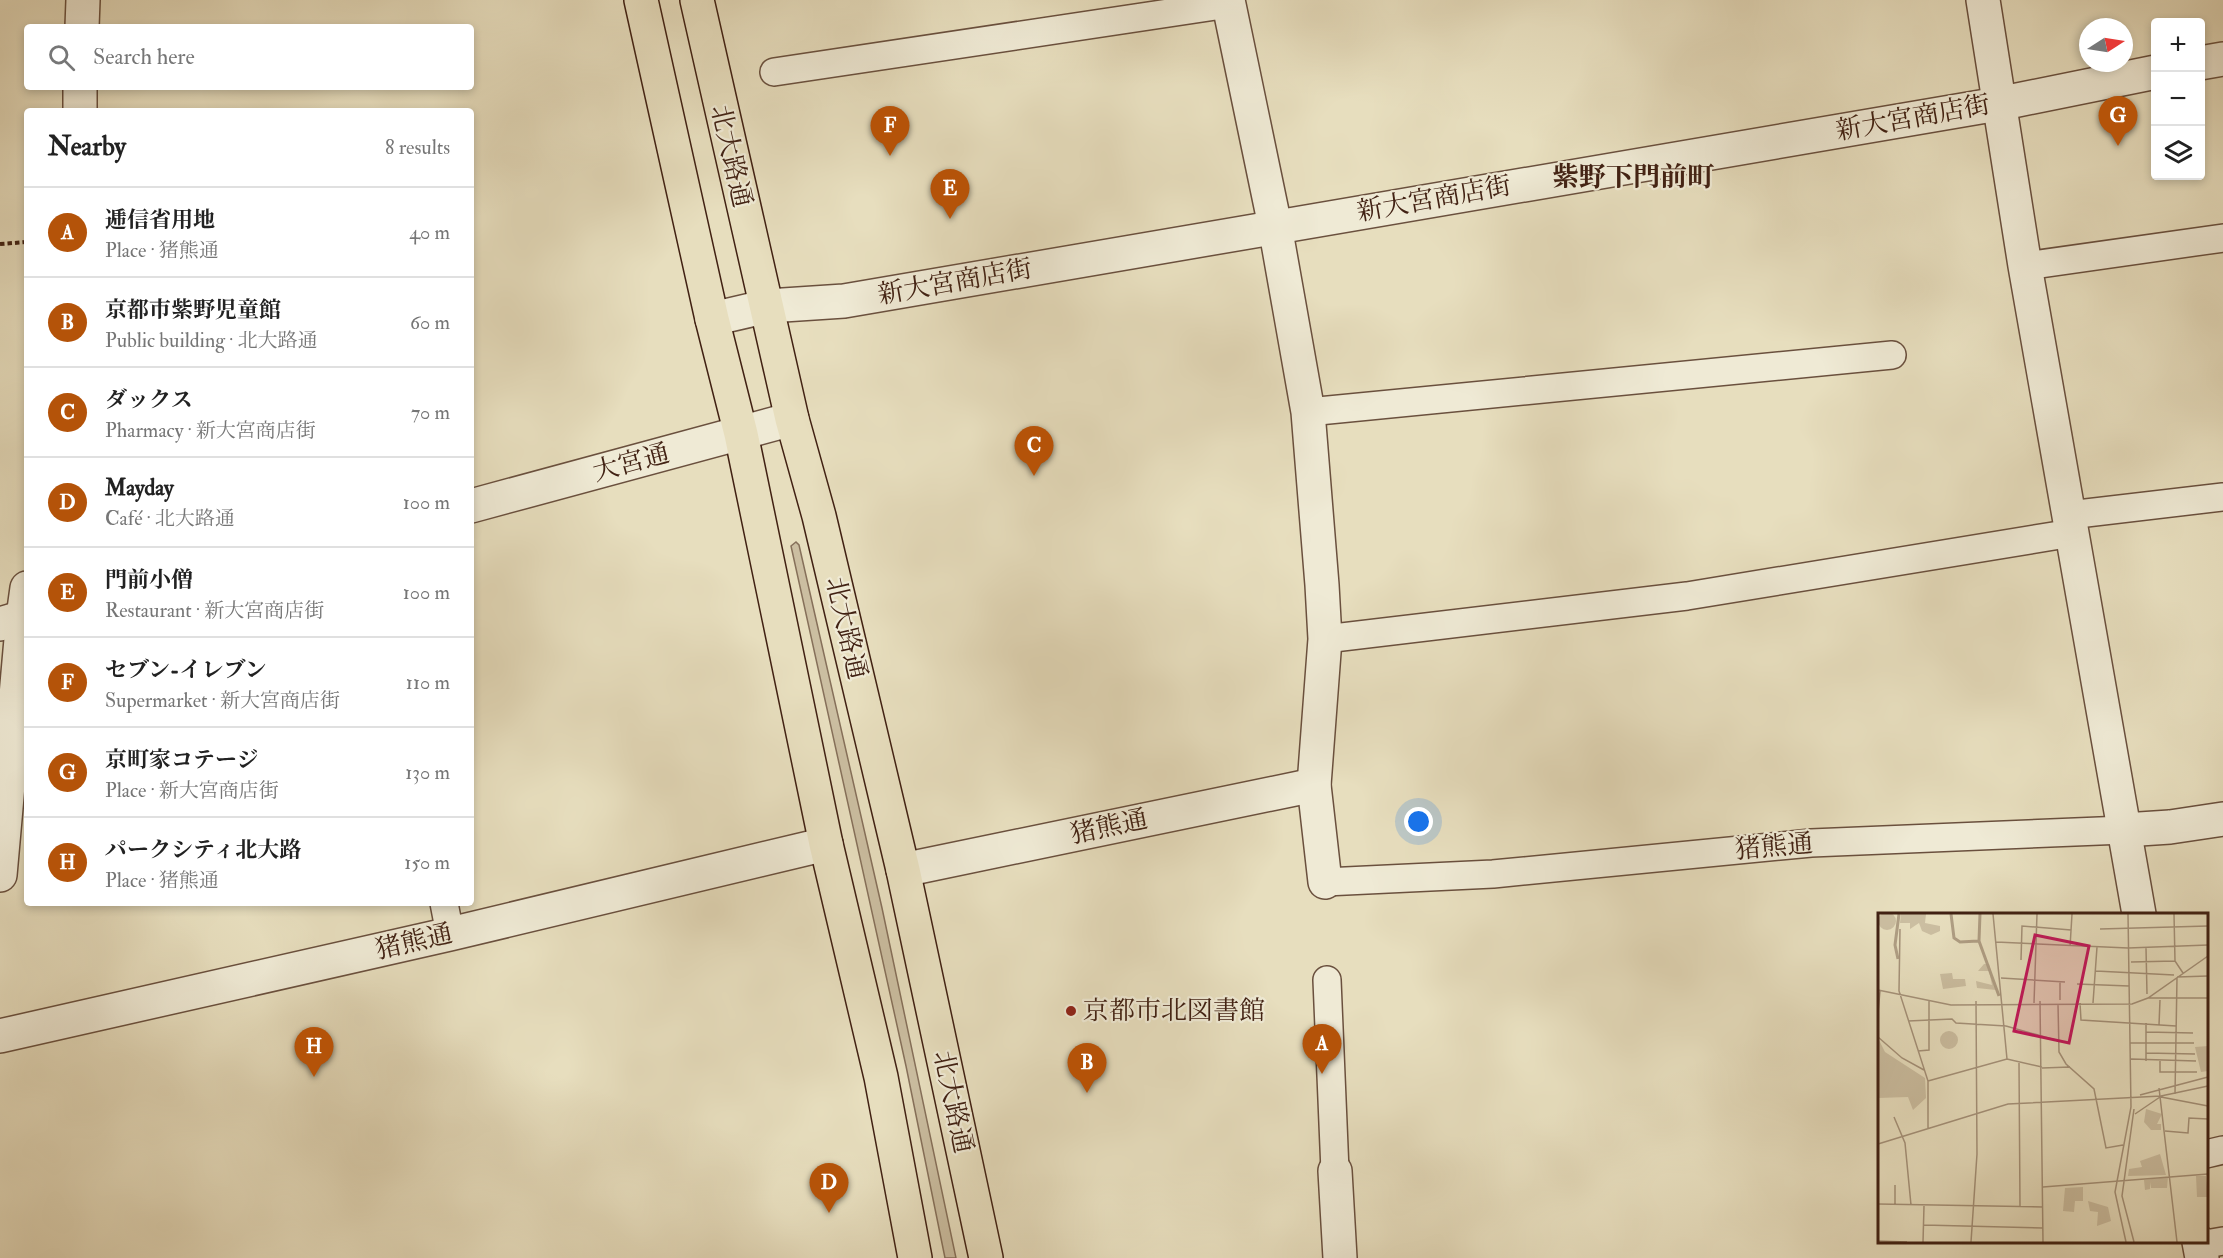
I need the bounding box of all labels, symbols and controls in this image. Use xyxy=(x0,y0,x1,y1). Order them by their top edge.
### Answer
north arrow xyxy=(2079,18,2133,72)
map controls xyxy=(2151,18,2205,180)
button: + xyxy=(2151,18,2205,72)
search box xyxy=(24,24,474,90)
icon: search xyxy=(45,41,78,74)
text: Search here xyxy=(93,43,195,71)
button: − xyxy=(2151,72,2205,126)
street label: 新大宮商店街 xyxy=(1833,89,1993,147)
pin: G xyxy=(2098,96,2138,146)
street label: 北大路通 xyxy=(704,102,758,210)
pin: F xyxy=(870,106,910,156)
button: layers xyxy=(2151,126,2205,180)
text: Nearby xyxy=(48,131,126,163)
text: 8 results xyxy=(385,135,450,160)
district label: 紫野下門前町 xyxy=(1552,161,1714,194)
pin: E xyxy=(930,170,970,219)
street label: 新大宮商店街 xyxy=(1354,170,1514,228)
text: 逓信省用地 xyxy=(105,206,215,234)
text: A xyxy=(61,220,74,245)
text: 40 m xyxy=(409,220,450,245)
text: Place · 猪熊通 xyxy=(105,238,219,263)
street label: 新大宮商店街 xyxy=(875,253,1035,311)
text: 京都市紫野児童館 xyxy=(105,296,281,324)
text: B xyxy=(61,310,74,335)
text: 60 m xyxy=(410,310,450,335)
text: Public building · 北大路通 xyxy=(105,328,317,353)
text: ダックス xyxy=(105,386,193,414)
text: C xyxy=(60,400,75,425)
text: 70 m xyxy=(411,400,450,425)
text: Pharmacy · 新大宮商店街 xyxy=(105,418,316,443)
pin: C xyxy=(1014,426,1054,476)
street label: 大宮通 xyxy=(589,437,673,489)
text: Mayday xyxy=(105,474,174,502)
text: D xyxy=(59,490,76,515)
text: 100 m xyxy=(403,490,450,515)
text: Café · 北大路通 xyxy=(105,506,235,531)
text: 門前小僧 xyxy=(105,566,193,594)
street label: 北大路通 xyxy=(819,574,873,682)
text: E xyxy=(60,580,75,605)
text: 100 m xyxy=(403,580,450,605)
text: Restaurant · 新大宮商店街 xyxy=(105,598,324,623)
text: セブン-イレブン xyxy=(105,656,267,684)
text: F xyxy=(61,670,74,695)
text: 110 m xyxy=(406,670,450,695)
text: Supermarket · 新大宮商店街 xyxy=(105,688,340,713)
text: 京町家コテージ xyxy=(105,746,259,774)
text: G xyxy=(59,760,76,785)
text: 130 m xyxy=(405,760,450,785)
text: Place · 新大宮商店街 xyxy=(105,778,279,803)
street label: 猪熊通 xyxy=(1068,803,1150,851)
your location xyxy=(1404,807,1433,836)
street label: 猪熊通 xyxy=(1734,828,1814,866)
text: パークシティ北大路 xyxy=(105,836,301,864)
text: H xyxy=(59,850,76,875)
text: 150 m xyxy=(404,850,450,875)
text: Place · 猪熊通 xyxy=(105,868,219,893)
inset map xyxy=(1878,913,2208,1243)
street label: 猪熊通 xyxy=(372,918,456,966)
place label: 京都市北図書館 xyxy=(1083,995,1265,1027)
marker: 京都市北図書館 xyxy=(1064,1004,1078,1018)
pin: A xyxy=(1302,1024,1342,1074)
pin: H xyxy=(294,1028,334,1077)
pin: B xyxy=(1068,1044,1106,1093)
street label: 北大路通 xyxy=(927,1048,979,1156)
pin: D xyxy=(810,1164,848,1213)

